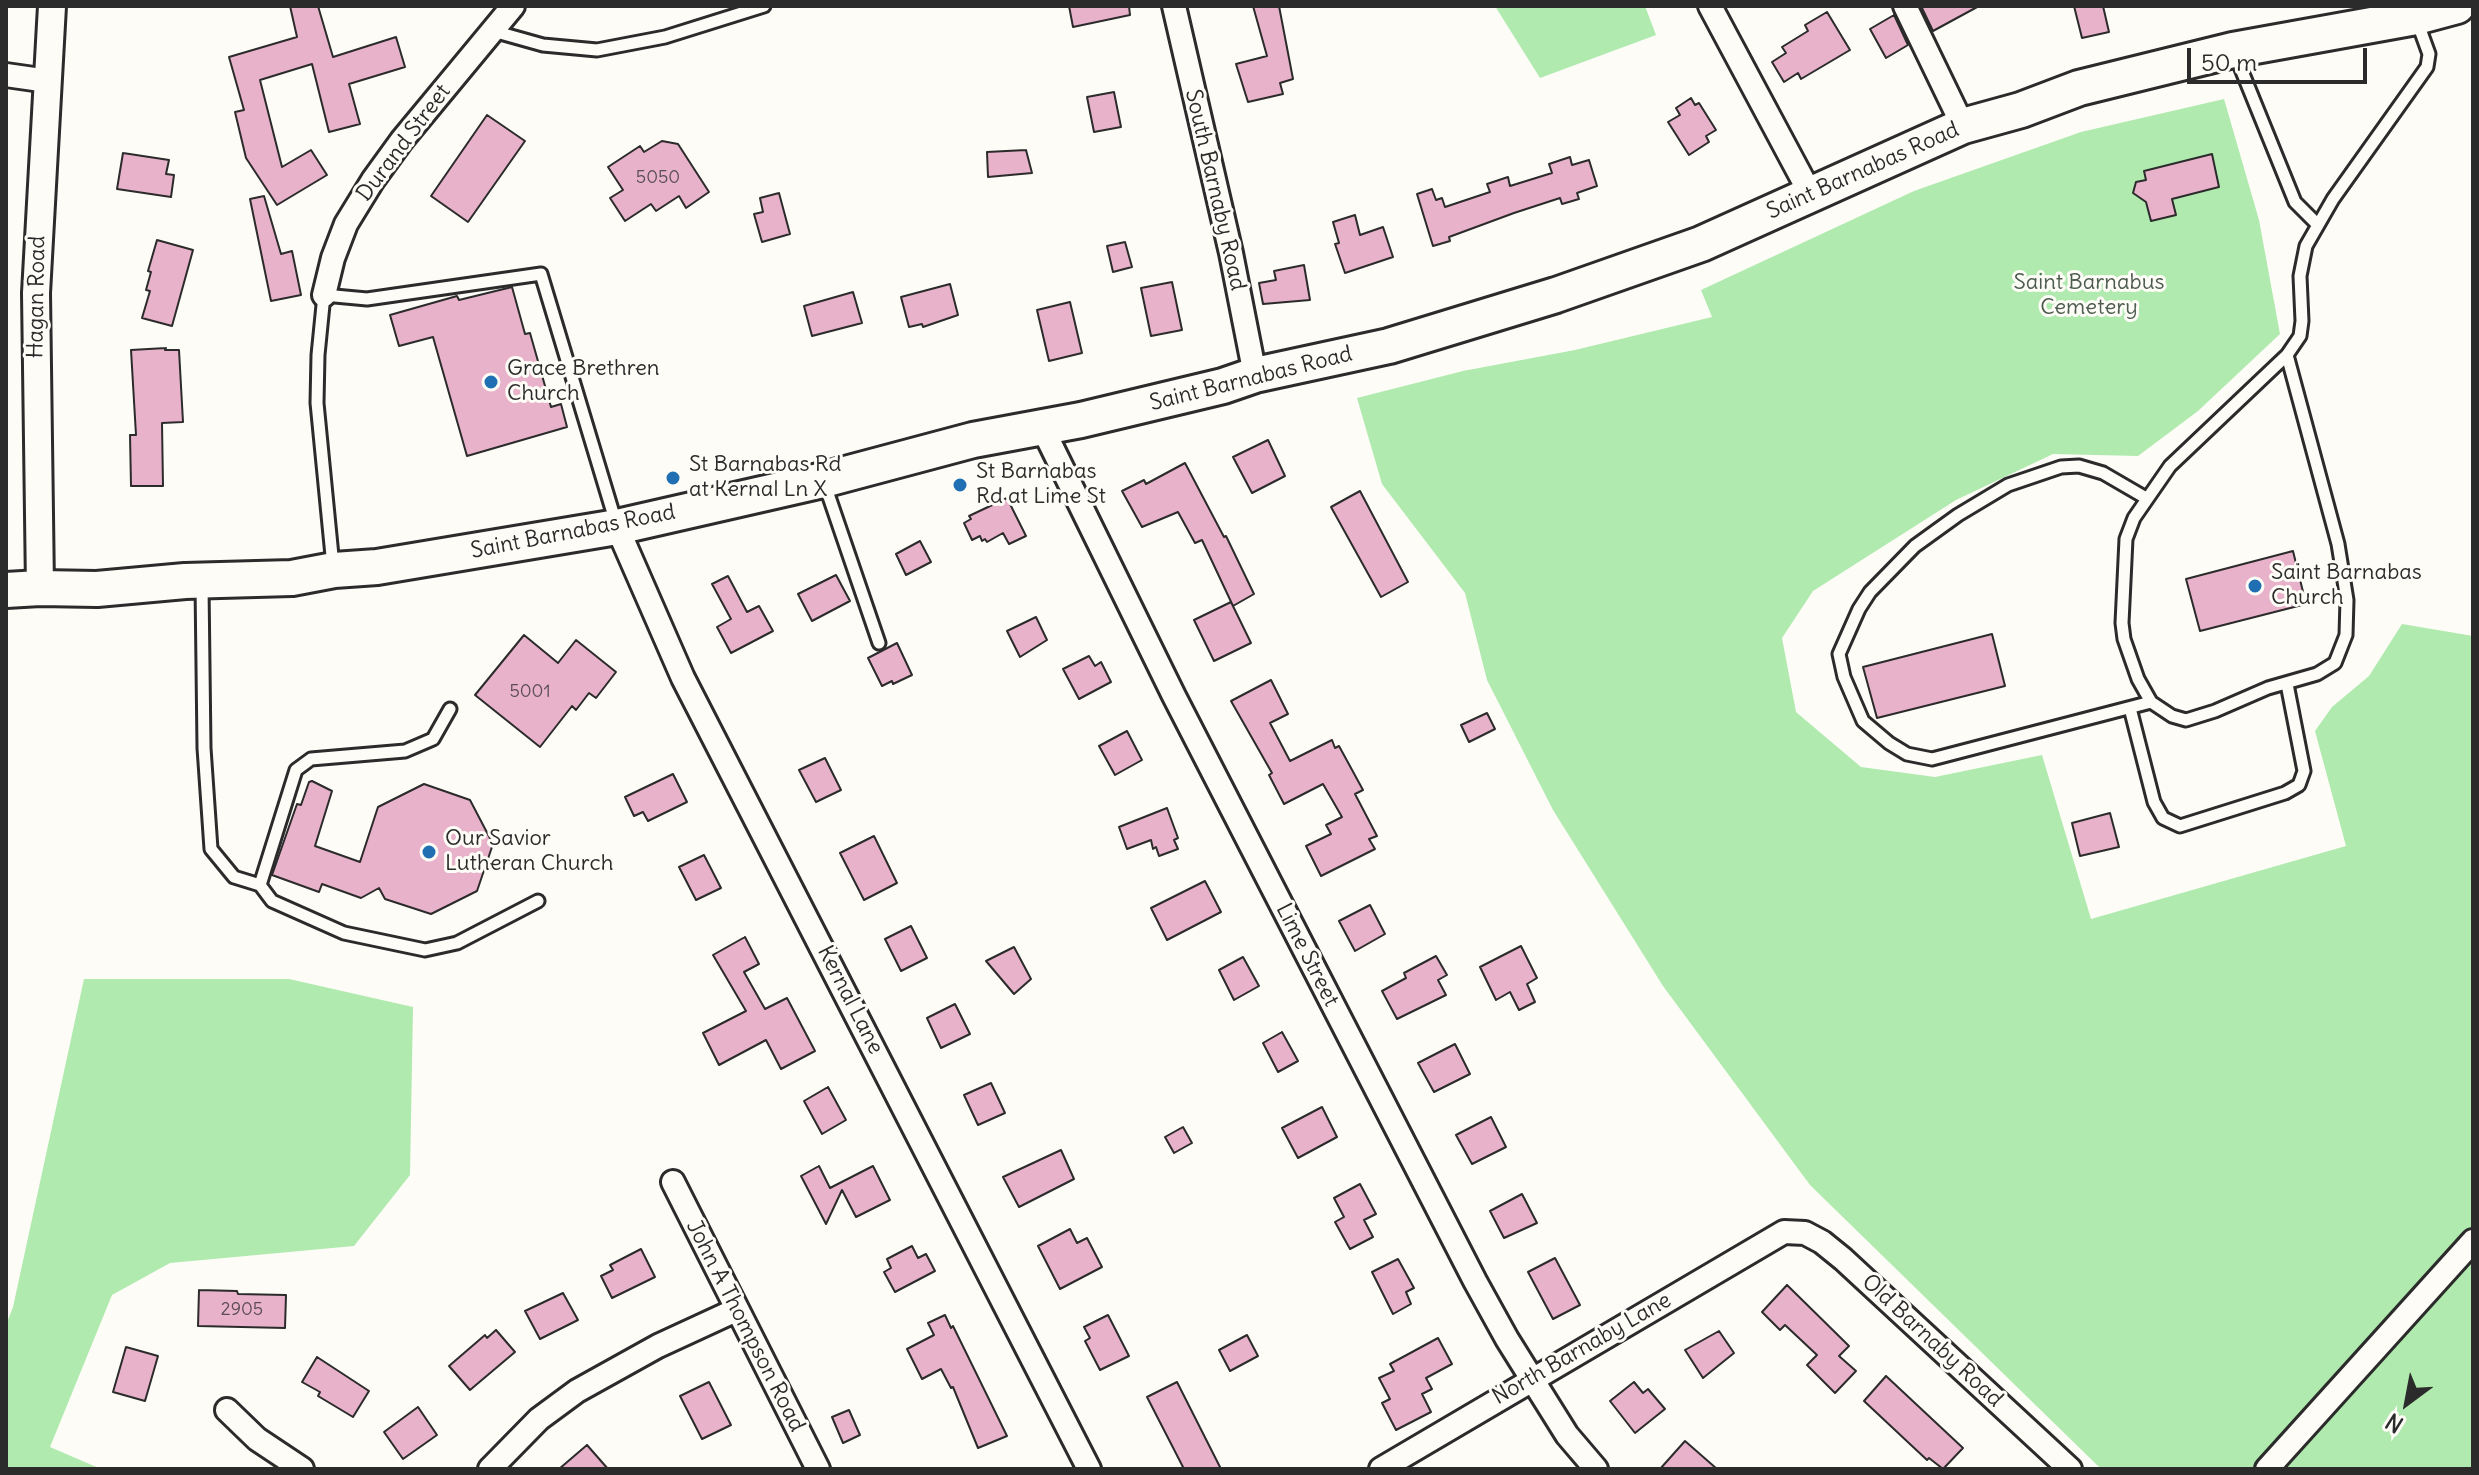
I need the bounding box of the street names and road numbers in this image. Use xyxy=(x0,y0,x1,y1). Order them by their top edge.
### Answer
street label: Durand Street xyxy=(352,79,456,207)
street label: South Barnaby Road xyxy=(1179,87,1251,293)
street label: Saint Barnabas Road xyxy=(1763,117,1963,225)
street label: Hagan Road xyxy=(23,235,51,359)
street label: Saint Barnabas Road xyxy=(1147,341,1355,417)
street label: Saint Barnabas Road xyxy=(469,499,677,565)
street label: Lime Street xyxy=(1270,899,1344,1011)
street label: Kernal Lane xyxy=(811,941,889,1059)
street label: John A Thompson Road xyxy=(680,1216,810,1436)
street label: Old Barnaby Road xyxy=(1856,1269,2008,1413)
street label: North Barnaby Lane xyxy=(1488,1287,1676,1411)

